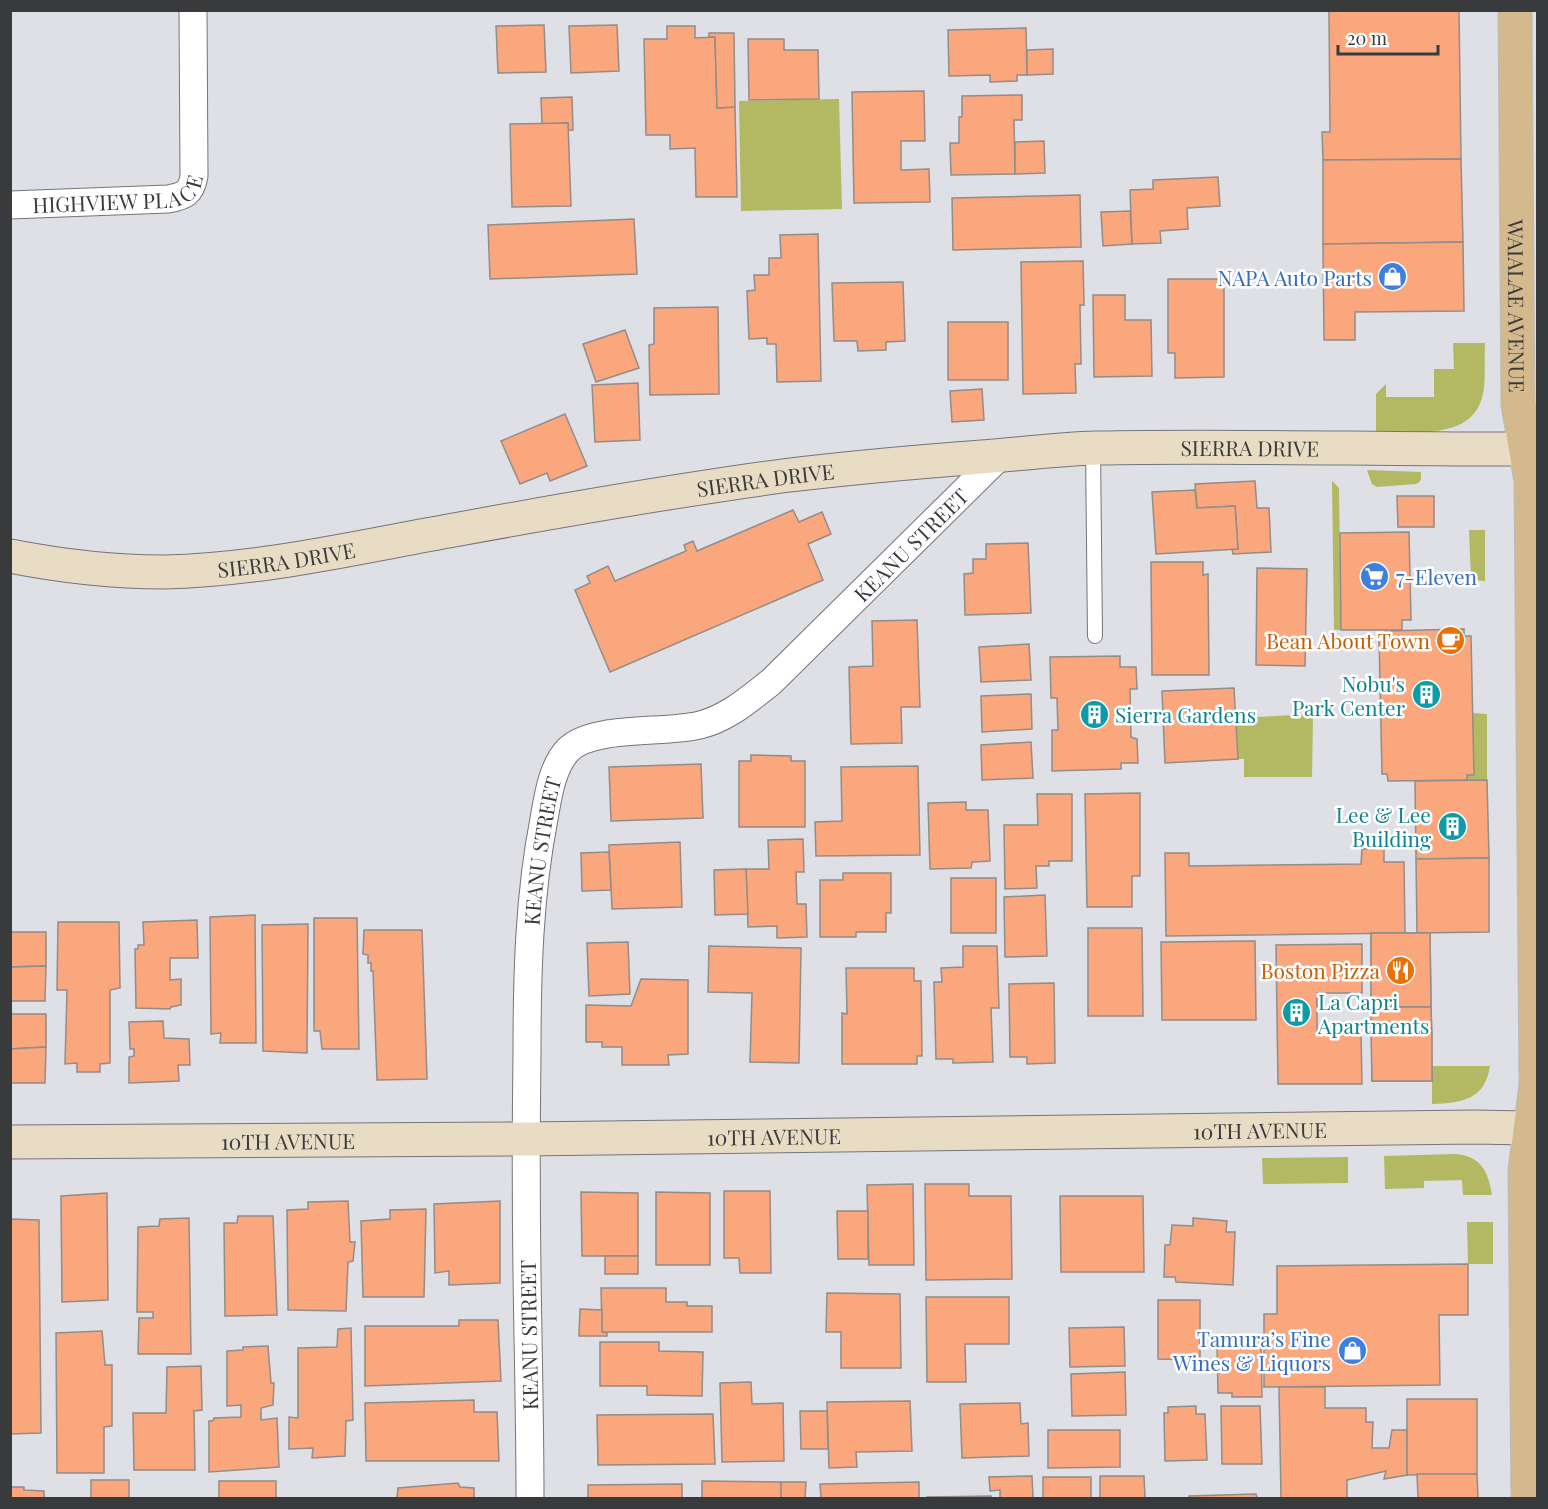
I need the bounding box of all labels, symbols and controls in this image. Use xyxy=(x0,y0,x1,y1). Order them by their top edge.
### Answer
scale bar xyxy=(1338,18,1438,56)
text: 20 m xyxy=(1347,26,1387,50)
street label: HIGHVIEW PLACE xyxy=(32,171,208,218)
street label: WAIALAE AVENUE xyxy=(1503,218,1532,393)
shop icon: NAPA Auto Parts xyxy=(1377,261,1409,293)
place label: NAPA Auto Parts xyxy=(1218,263,1372,291)
street label: SIERRA DRIVE xyxy=(1180,433,1319,462)
street label: SIERRA DRIVE xyxy=(695,456,836,502)
street label: KEANU STREET xyxy=(847,482,974,607)
street label: SIERRA DRIVE xyxy=(216,535,357,583)
supermarket icon: 7-Eleven xyxy=(1359,560,1391,592)
place label: 7-Eleven xyxy=(1396,562,1478,590)
cafe icon: Bean About Town xyxy=(1435,624,1467,656)
place label: Bean About Town xyxy=(1266,626,1430,654)
place label: Nobu's Park Center xyxy=(1292,669,1406,721)
building icon: Nobu's Park Center xyxy=(1410,679,1442,711)
building icon: Sierra Gardens xyxy=(1078,698,1110,730)
place label: Sierra Gardens xyxy=(1115,700,1256,728)
street label: KEANU STREET xyxy=(517,773,567,926)
place label: Lee & Lee Building xyxy=(1336,800,1431,852)
building icon: Lee & Lee Building xyxy=(1436,810,1468,842)
restaurant icon: Boston Pizza xyxy=(1385,954,1417,986)
place label: Boston Pizza xyxy=(1260,956,1381,984)
place label: La Capri Apartments xyxy=(1317,987,1429,1039)
building icon: La Capri Apartments xyxy=(1281,997,1313,1029)
street label: 10TH AVENUE xyxy=(1193,1115,1327,1145)
street label: 10TH AVENUE xyxy=(707,1121,841,1151)
street label: 10TH AVENUE xyxy=(221,1126,355,1155)
street label: KEANU STREET xyxy=(513,1260,543,1410)
place label: Tamura’s Fine Wines & Liquors xyxy=(1172,1324,1331,1376)
shop icon: Tamura’s Fine Wines & Liquors xyxy=(1336,1334,1368,1366)

